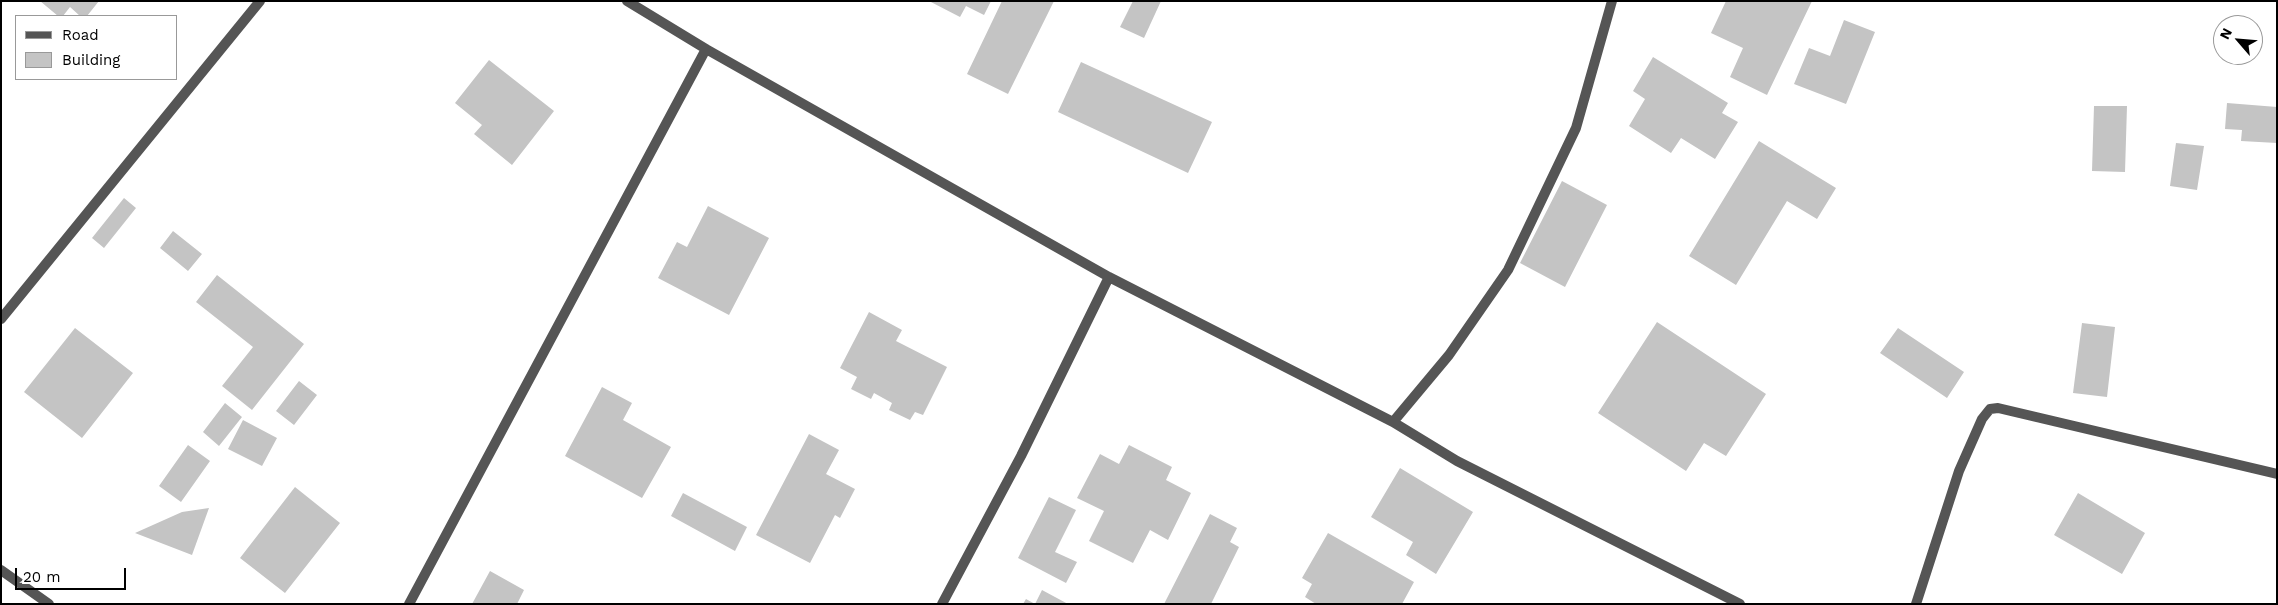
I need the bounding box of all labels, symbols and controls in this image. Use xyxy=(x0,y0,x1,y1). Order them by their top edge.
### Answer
legend xyxy=(15,15,178,80)
north arrow xyxy=(2213,15,2263,65)
text: N xyxy=(2216,25,2235,42)
text: Road xyxy=(62,26,99,44)
text: Building xyxy=(62,51,120,69)
scale bar xyxy=(18,558,129,590)
text: 20 m xyxy=(23,568,61,586)

